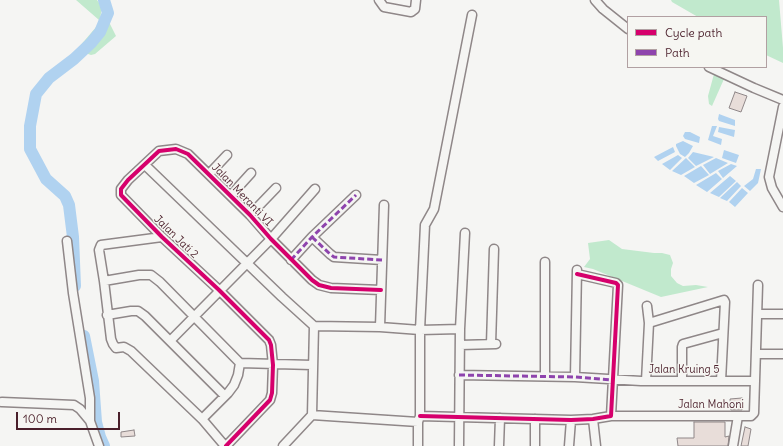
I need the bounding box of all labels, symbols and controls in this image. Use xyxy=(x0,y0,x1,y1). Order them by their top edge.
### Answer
legend xyxy=(627,16,767,68)
text: Cycle path xyxy=(665,25,722,40)
text: Path xyxy=(665,45,690,60)
street label: Jalan Meranti VI xyxy=(209,161,275,229)
street label: Jalan Jati 2 xyxy=(151,213,201,261)
street label: Jalan Kruing 5 xyxy=(648,363,720,377)
street label: Jalan Mahoni xyxy=(678,398,744,412)
scale bar xyxy=(18,404,122,430)
text: 100 m xyxy=(23,411,57,426)

